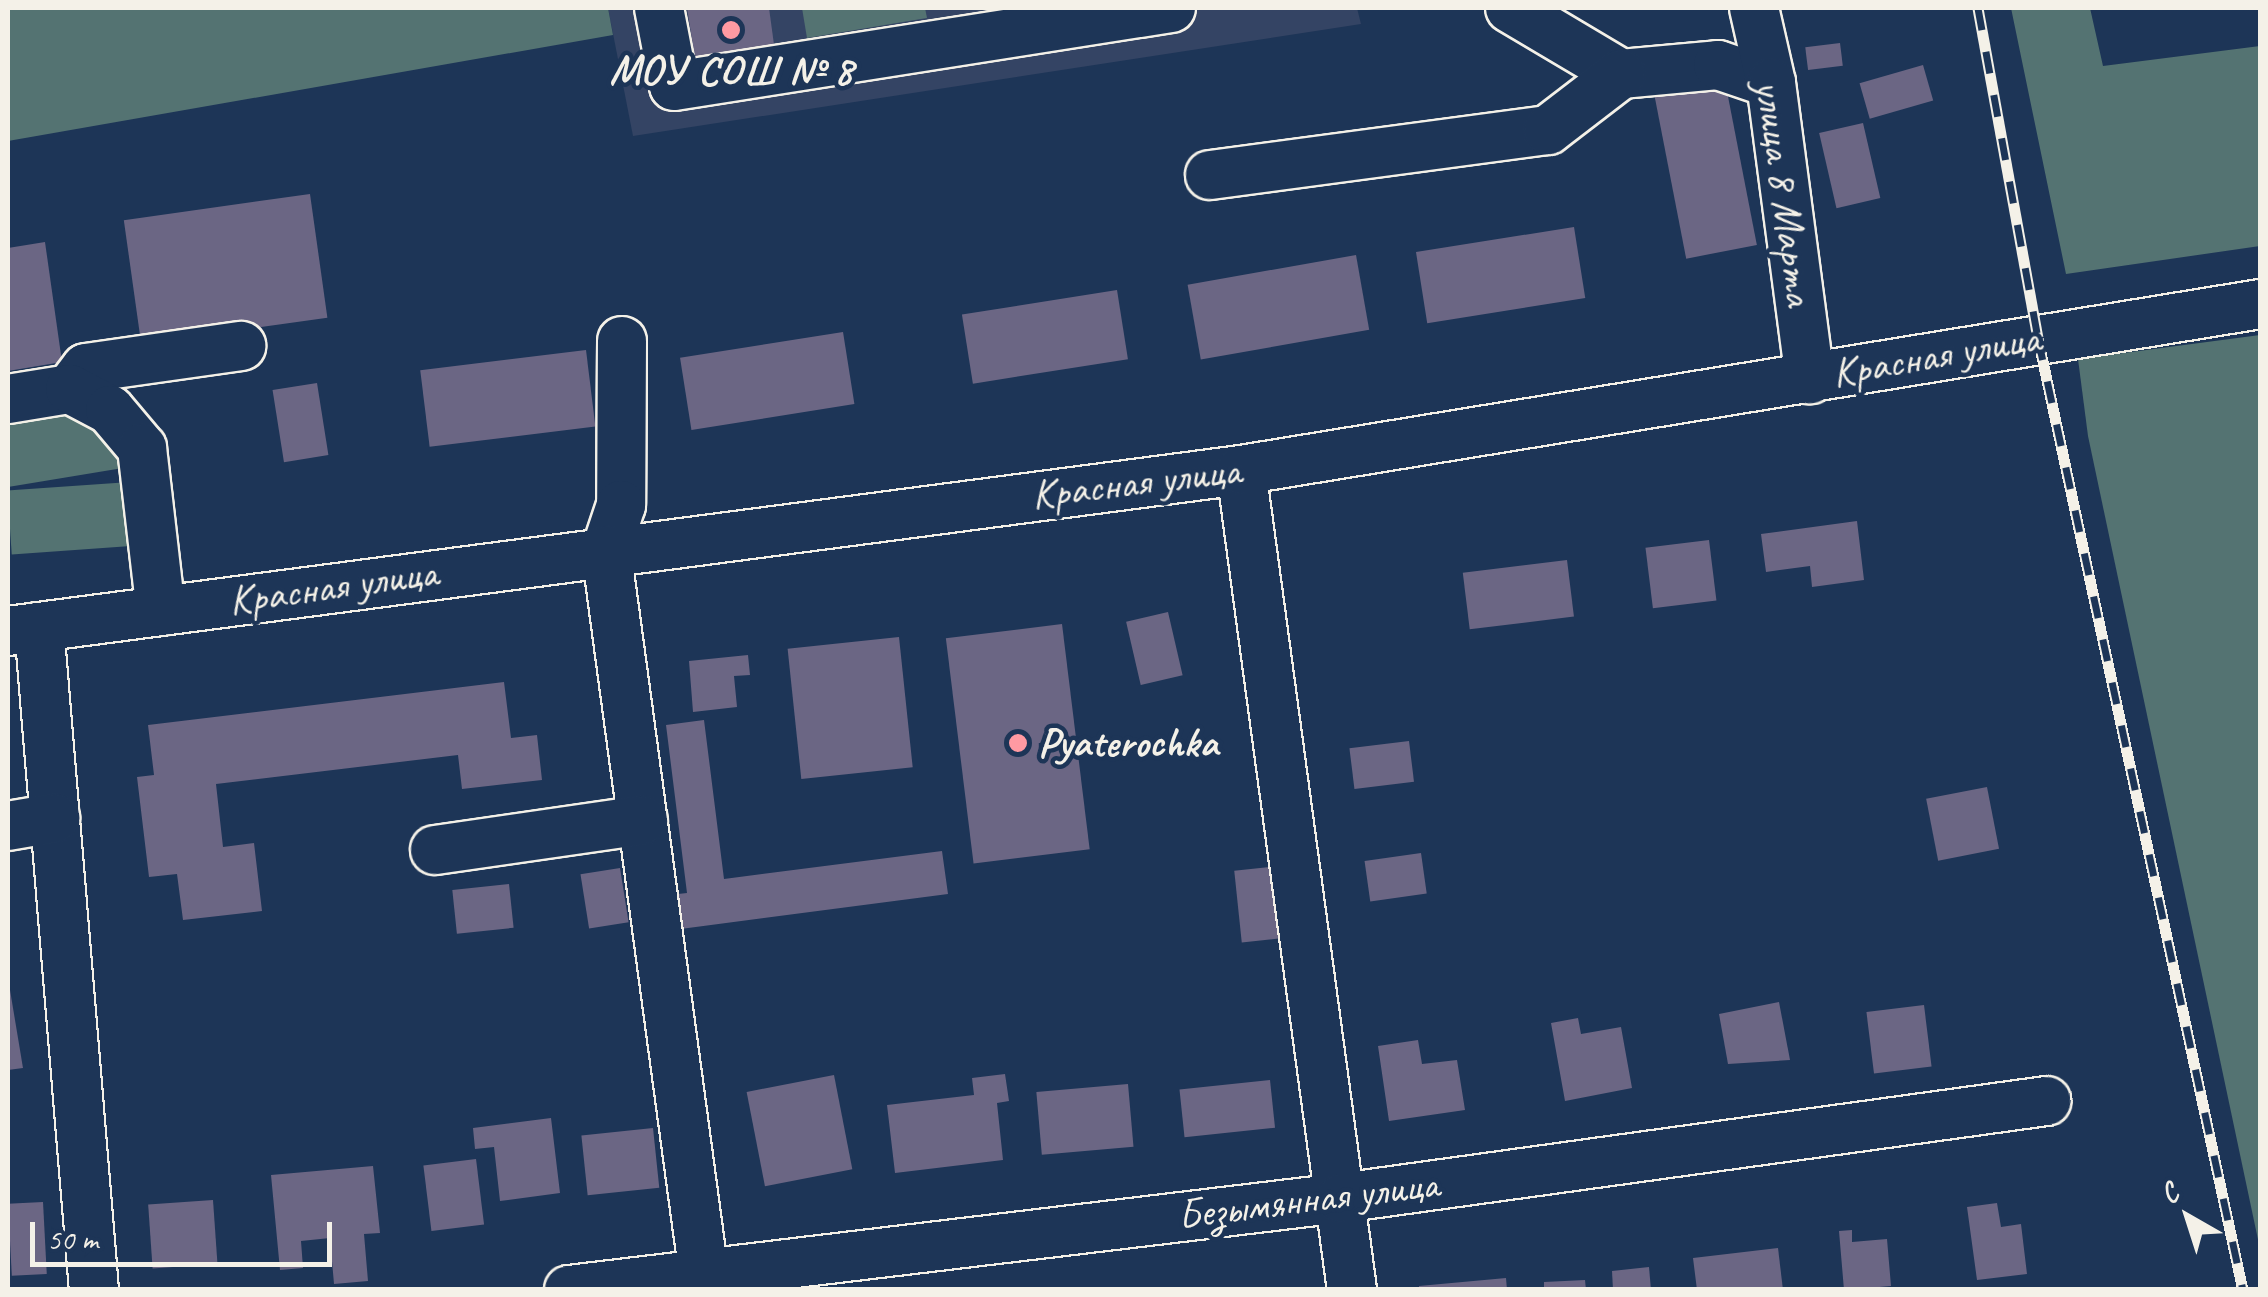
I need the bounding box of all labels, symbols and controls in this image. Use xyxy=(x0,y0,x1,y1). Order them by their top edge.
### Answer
marker: МОУ СОШ № 8 xyxy=(720,19,742,41)
place label: МОУ СОШ № 8 xyxy=(611,46,851,96)
street label: улица 8 Марта xyxy=(1743,77,1825,309)
street label: Красная улица xyxy=(1828,313,2044,399)
street label: Красная улица xyxy=(1029,445,1243,521)
street label: Красная улица xyxy=(226,547,440,627)
place label: Pyaterochka xyxy=(1038,718,1218,768)
marker: Pyaterochka xyxy=(1007,732,1029,754)
street label: Безымянная улица xyxy=(1175,1159,1441,1241)
north arrow xyxy=(2138,1167,2238,1267)
text: С xyxy=(2152,1175,2185,1211)
scale bar xyxy=(35,1202,338,1264)
text: 50 m xyxy=(47,1220,98,1258)

